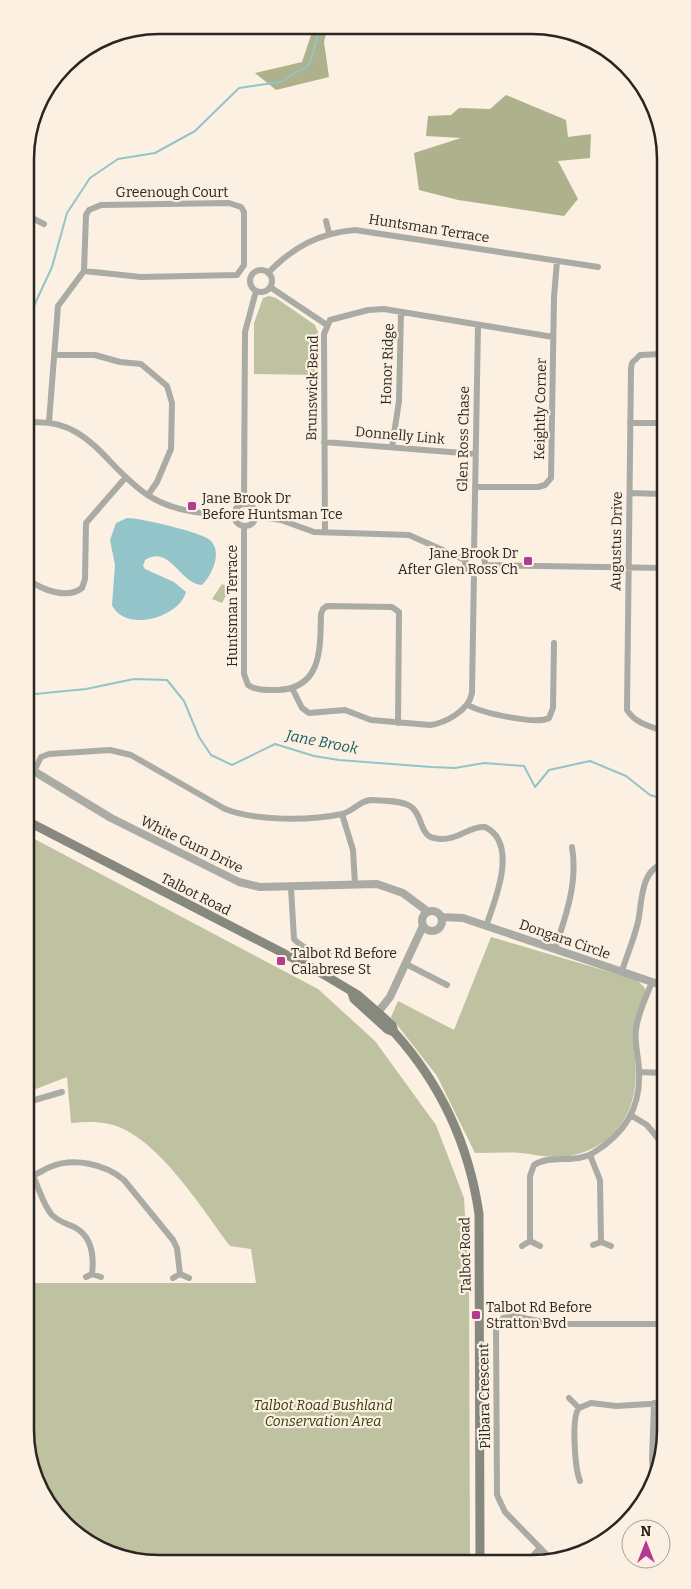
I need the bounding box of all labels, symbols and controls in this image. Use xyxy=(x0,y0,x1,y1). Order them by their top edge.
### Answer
street label: Greenough Court xyxy=(116,184,228,201)
street label: Huntsman Terrace xyxy=(367,211,491,246)
street label: Honor Ridge xyxy=(378,323,397,405)
street label: Brunswick Bend xyxy=(303,335,322,441)
street label: Keightly Corner xyxy=(531,358,550,460)
street label: Glen Ross Chase xyxy=(454,386,473,492)
street label: Donnelly Link xyxy=(354,423,446,448)
place label: Jane Brook Dr Before Huntsman Tce xyxy=(201,490,343,523)
street label: Augustus Drive xyxy=(607,491,626,591)
marker: Jane Brook Dr Before Huntsman Tce xyxy=(186,500,198,512)
street label: Huntsman Terrace xyxy=(224,545,241,667)
place label: Jane Brook Dr After Glen Ross Ch xyxy=(398,545,518,578)
marker: Jane Brook Dr After Glen Ross Ch xyxy=(522,555,534,567)
water label: Jane Brook xyxy=(282,726,360,758)
street label: White Gum Drive xyxy=(138,812,246,877)
street label: Talbot Road xyxy=(158,870,234,919)
street label: Dongara Circle xyxy=(517,916,613,963)
place label: Talbot Rd Before Calabrese St xyxy=(291,945,397,978)
marker: Talbot Rd Before Calabrese St xyxy=(275,955,287,967)
street label: Talbot Road xyxy=(456,1217,475,1293)
place label: Talbot Rd Before Stratton Bvd xyxy=(486,1299,592,1332)
marker: Talbot Rd Before Stratton Bvd xyxy=(470,1309,482,1321)
street label: Pilbara Crescent xyxy=(475,1343,494,1449)
park label: Talbot Road Bushland Conservation Area xyxy=(253,1397,393,1430)
north arrow xyxy=(621,1519,671,1569)
text: N xyxy=(641,1523,652,1540)

